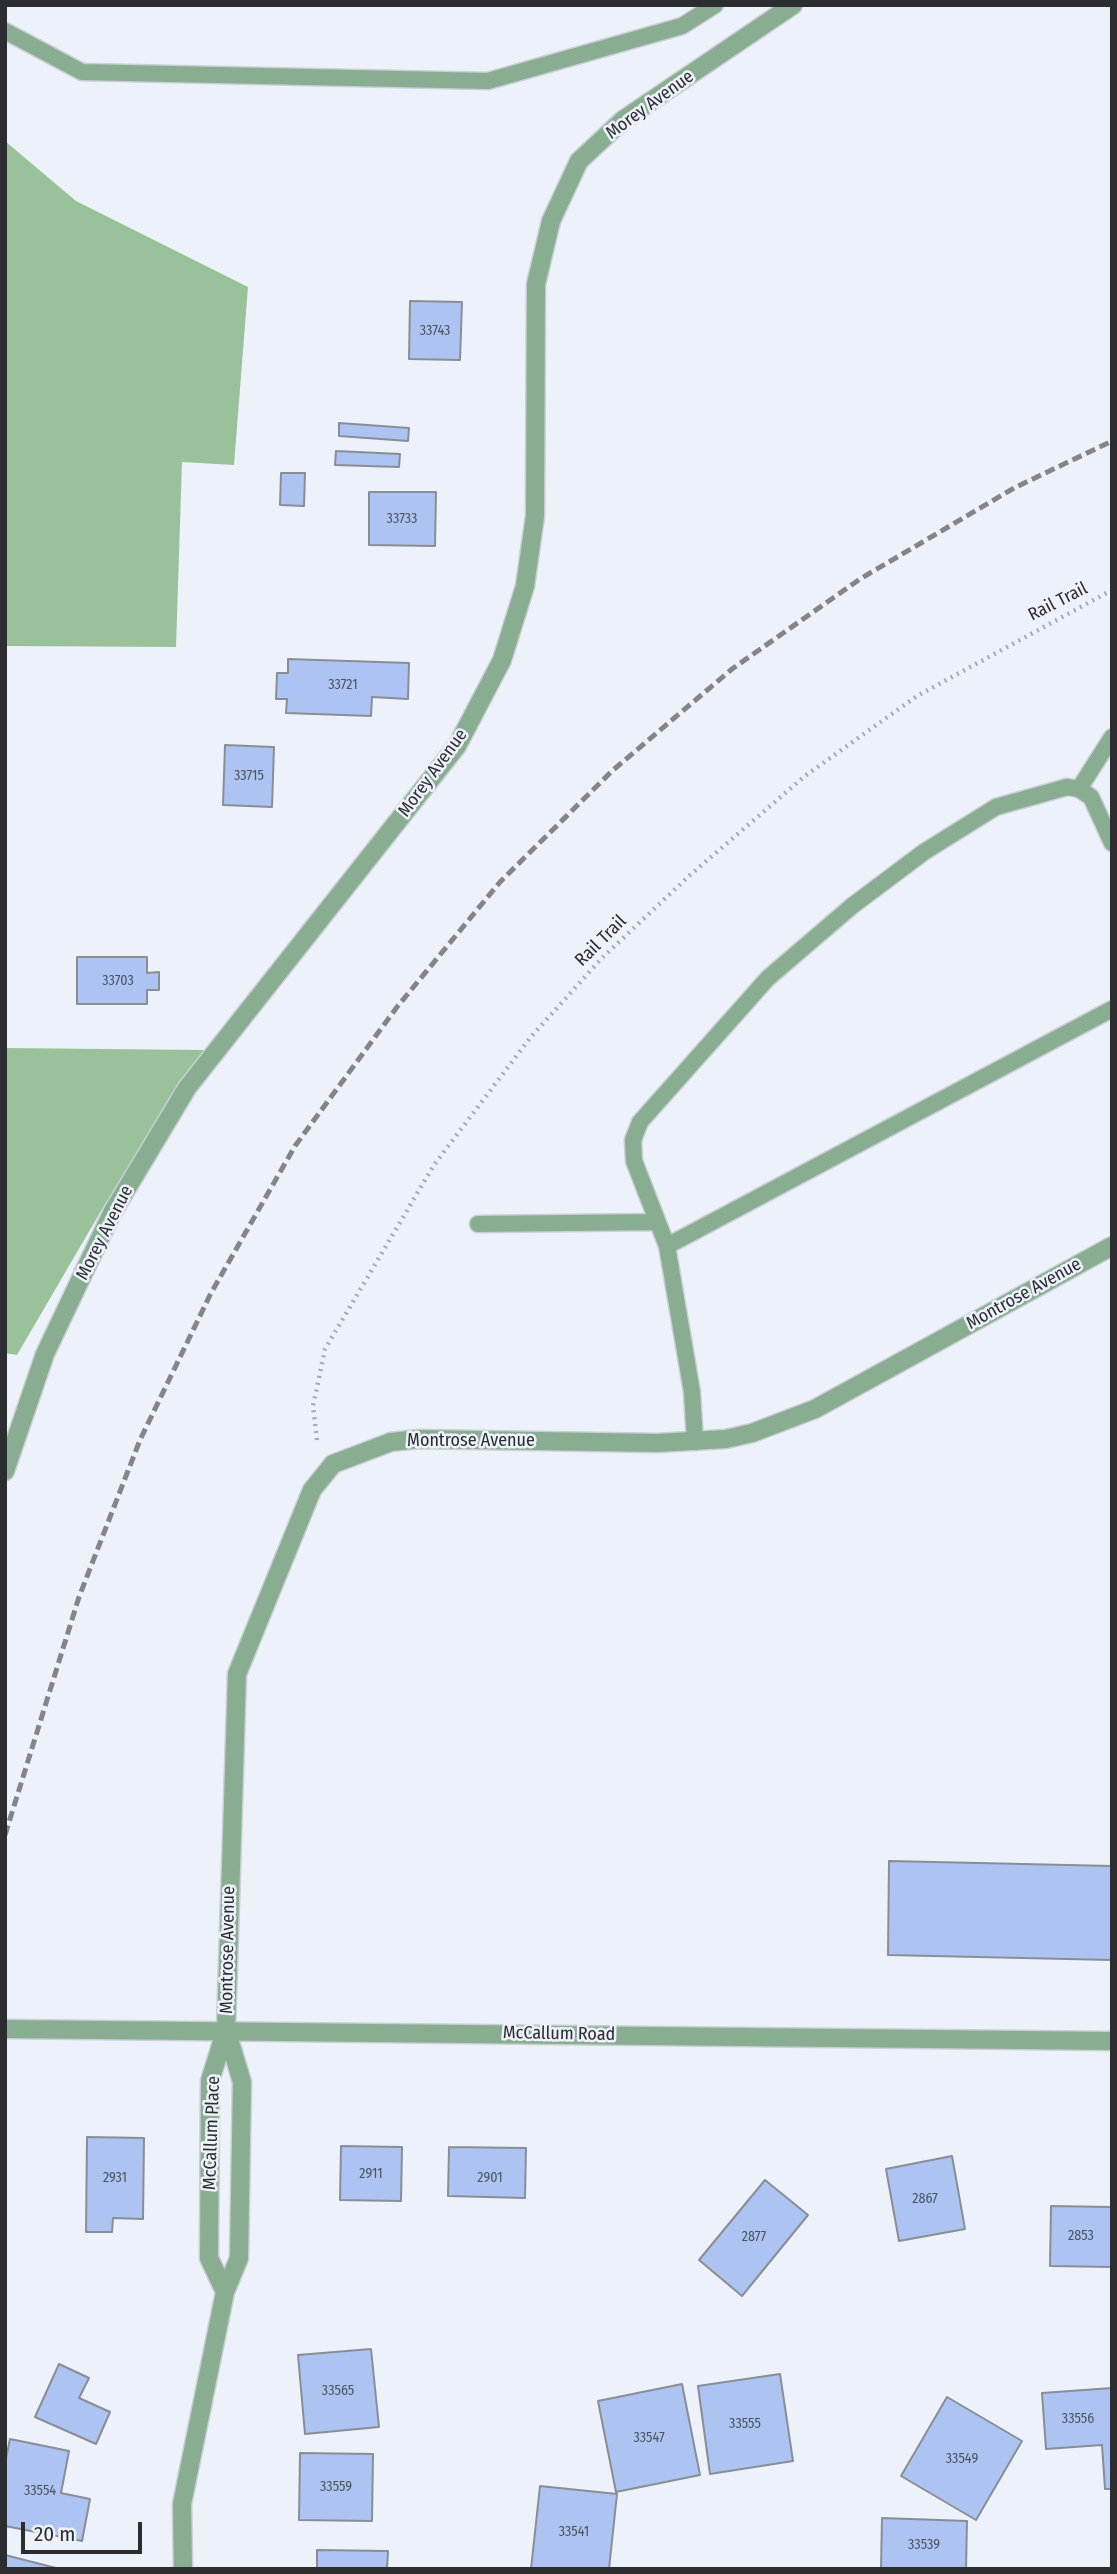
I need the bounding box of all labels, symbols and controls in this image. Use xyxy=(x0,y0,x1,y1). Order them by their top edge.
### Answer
street label: Morey Avenue xyxy=(602,66,698,144)
house number: 33743 xyxy=(420,323,450,339)
house number: 33733 xyxy=(387,511,417,527)
street label: Rail Trail xyxy=(1025,578,1091,626)
house number: 33721 xyxy=(328,677,358,693)
street label: Morey Avenue xyxy=(394,725,472,821)
house number: 33715 xyxy=(234,768,264,784)
street label: Rail Trail xyxy=(571,911,631,971)
house number: 33703 xyxy=(102,973,134,989)
street label: Morey Avenue xyxy=(72,1182,138,1284)
street label: Montrose Avenue xyxy=(963,1254,1085,1334)
street label: Montrose Avenue xyxy=(407,1430,535,1452)
street label: Montrose Avenue xyxy=(216,1886,240,2014)
street label: McCallum Road xyxy=(503,2022,615,2046)
street label: McCallum Place xyxy=(199,2076,225,2190)
house number: 2911 xyxy=(359,2166,383,2182)
house number: 2931 xyxy=(103,2170,127,2186)
house number: 2901 xyxy=(477,2170,503,2186)
house number: 2867 xyxy=(912,2191,938,2207)
house number: 2853 xyxy=(1068,2228,1094,2244)
house number: 2877 xyxy=(742,2229,766,2245)
house number: 33565 xyxy=(322,2383,354,2399)
house number: 33556 xyxy=(1062,2411,1094,2427)
house number: 33555 xyxy=(729,2416,761,2432)
house number: 33547 xyxy=(633,2430,665,2446)
house number: 33549 xyxy=(946,2451,978,2467)
house number: 33559 xyxy=(320,2479,352,2495)
house number: 33554 xyxy=(24,2483,56,2499)
scale bar xyxy=(24,2508,145,2552)
text: 20 m xyxy=(34,2521,75,2547)
house number: 33541 xyxy=(559,2524,589,2540)
house number: 33539 xyxy=(908,2537,940,2553)

